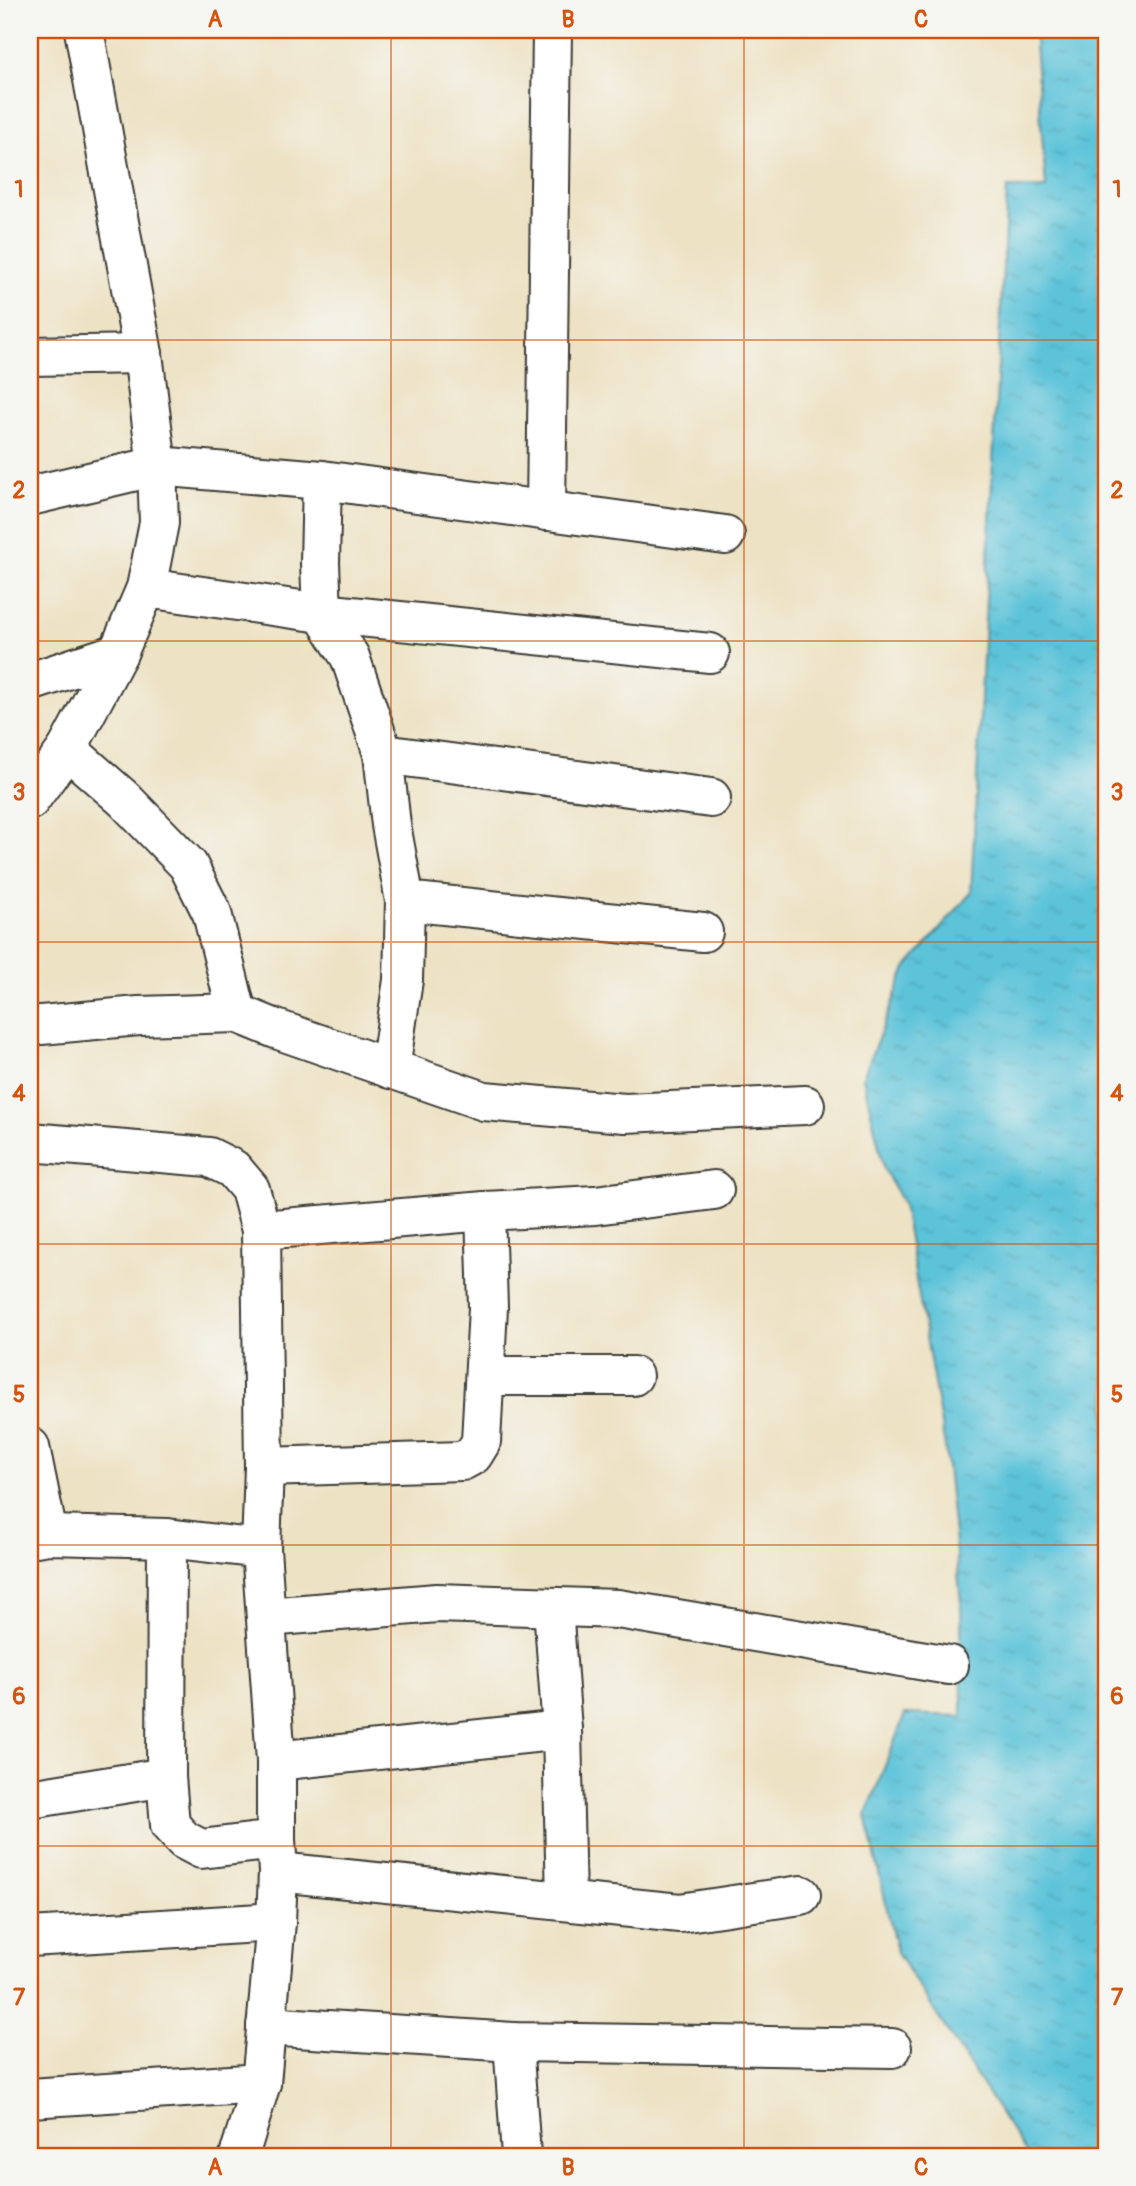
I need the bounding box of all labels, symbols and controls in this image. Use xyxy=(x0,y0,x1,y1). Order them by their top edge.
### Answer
text: A xyxy=(208,5,223,34)
text: B xyxy=(561,5,575,34)
text: C xyxy=(914,5,928,34)
text: 1 xyxy=(15,175,24,204)
text: 1 xyxy=(1113,175,1122,204)
text: 2 xyxy=(13,476,26,505)
text: 2 xyxy=(1111,476,1124,505)
text: 3 xyxy=(13,778,25,807)
text: 3 xyxy=(1111,778,1123,807)
text: 4 xyxy=(12,1079,26,1108)
text: 4 xyxy=(1110,1079,1124,1108)
text: 5 xyxy=(13,1380,25,1409)
text: 5 xyxy=(1111,1380,1123,1409)
text: 6 xyxy=(12,1682,26,1711)
text: 6 xyxy=(1110,1682,1124,1711)
text: 7 xyxy=(13,1983,26,2012)
text: 7 xyxy=(1111,1983,1124,2012)
text: A xyxy=(208,2153,223,2182)
text: B xyxy=(561,2153,575,2182)
text: C xyxy=(914,2153,928,2182)

